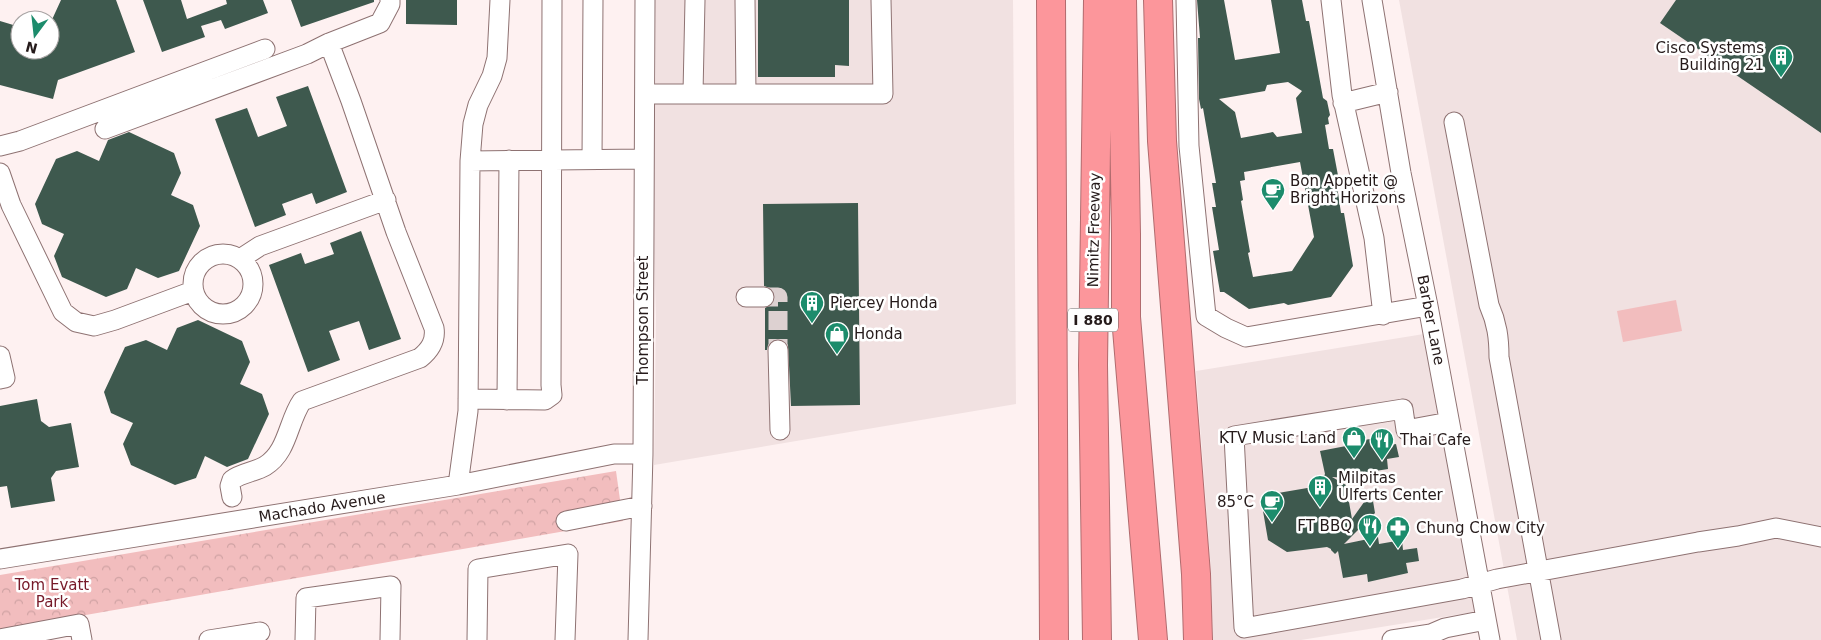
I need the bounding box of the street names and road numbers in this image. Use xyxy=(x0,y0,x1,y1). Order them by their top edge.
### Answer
street label: Nimitz Freeway xyxy=(1084,172,1104,288)
street label: Thompson Street xyxy=(634,255,652,385)
street label: Barber Lane xyxy=(1413,273,1449,367)
road number: I 880 xyxy=(1068,308,1118,332)
street label: Machado Avenue xyxy=(257,488,387,526)

